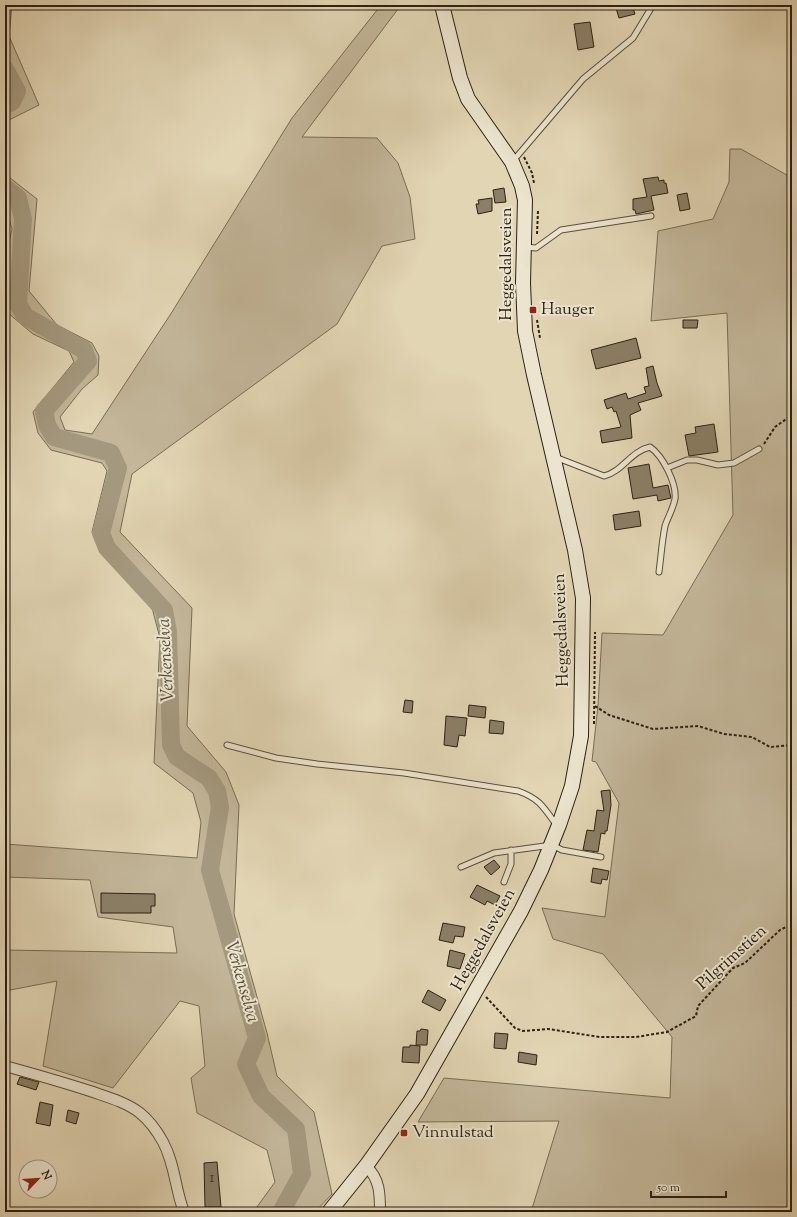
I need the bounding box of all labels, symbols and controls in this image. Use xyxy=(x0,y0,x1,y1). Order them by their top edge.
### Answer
street label: Heggedalsveien xyxy=(495,207,519,321)
place label: Hauger xyxy=(541,298,595,322)
marker: Hauger xyxy=(528,305,538,315)
street label: Heggedalsveien xyxy=(548,573,576,687)
water label: Verkenselva xyxy=(152,618,182,702)
street label: Heggedalsveien xyxy=(446,884,522,996)
street label: Pilgrimstien xyxy=(691,920,773,996)
water label: Verkenselva xyxy=(217,938,265,1026)
place label: Vinnulstad xyxy=(412,1121,494,1145)
marker: Vinnulstad xyxy=(399,1128,409,1138)
north arrow xyxy=(18,1159,58,1199)
text: N xyxy=(37,1167,55,1183)
house number: 1 xyxy=(209,1168,215,1189)
scale bar xyxy=(651,1173,726,1199)
text: 50 m xyxy=(656,1179,680,1197)

